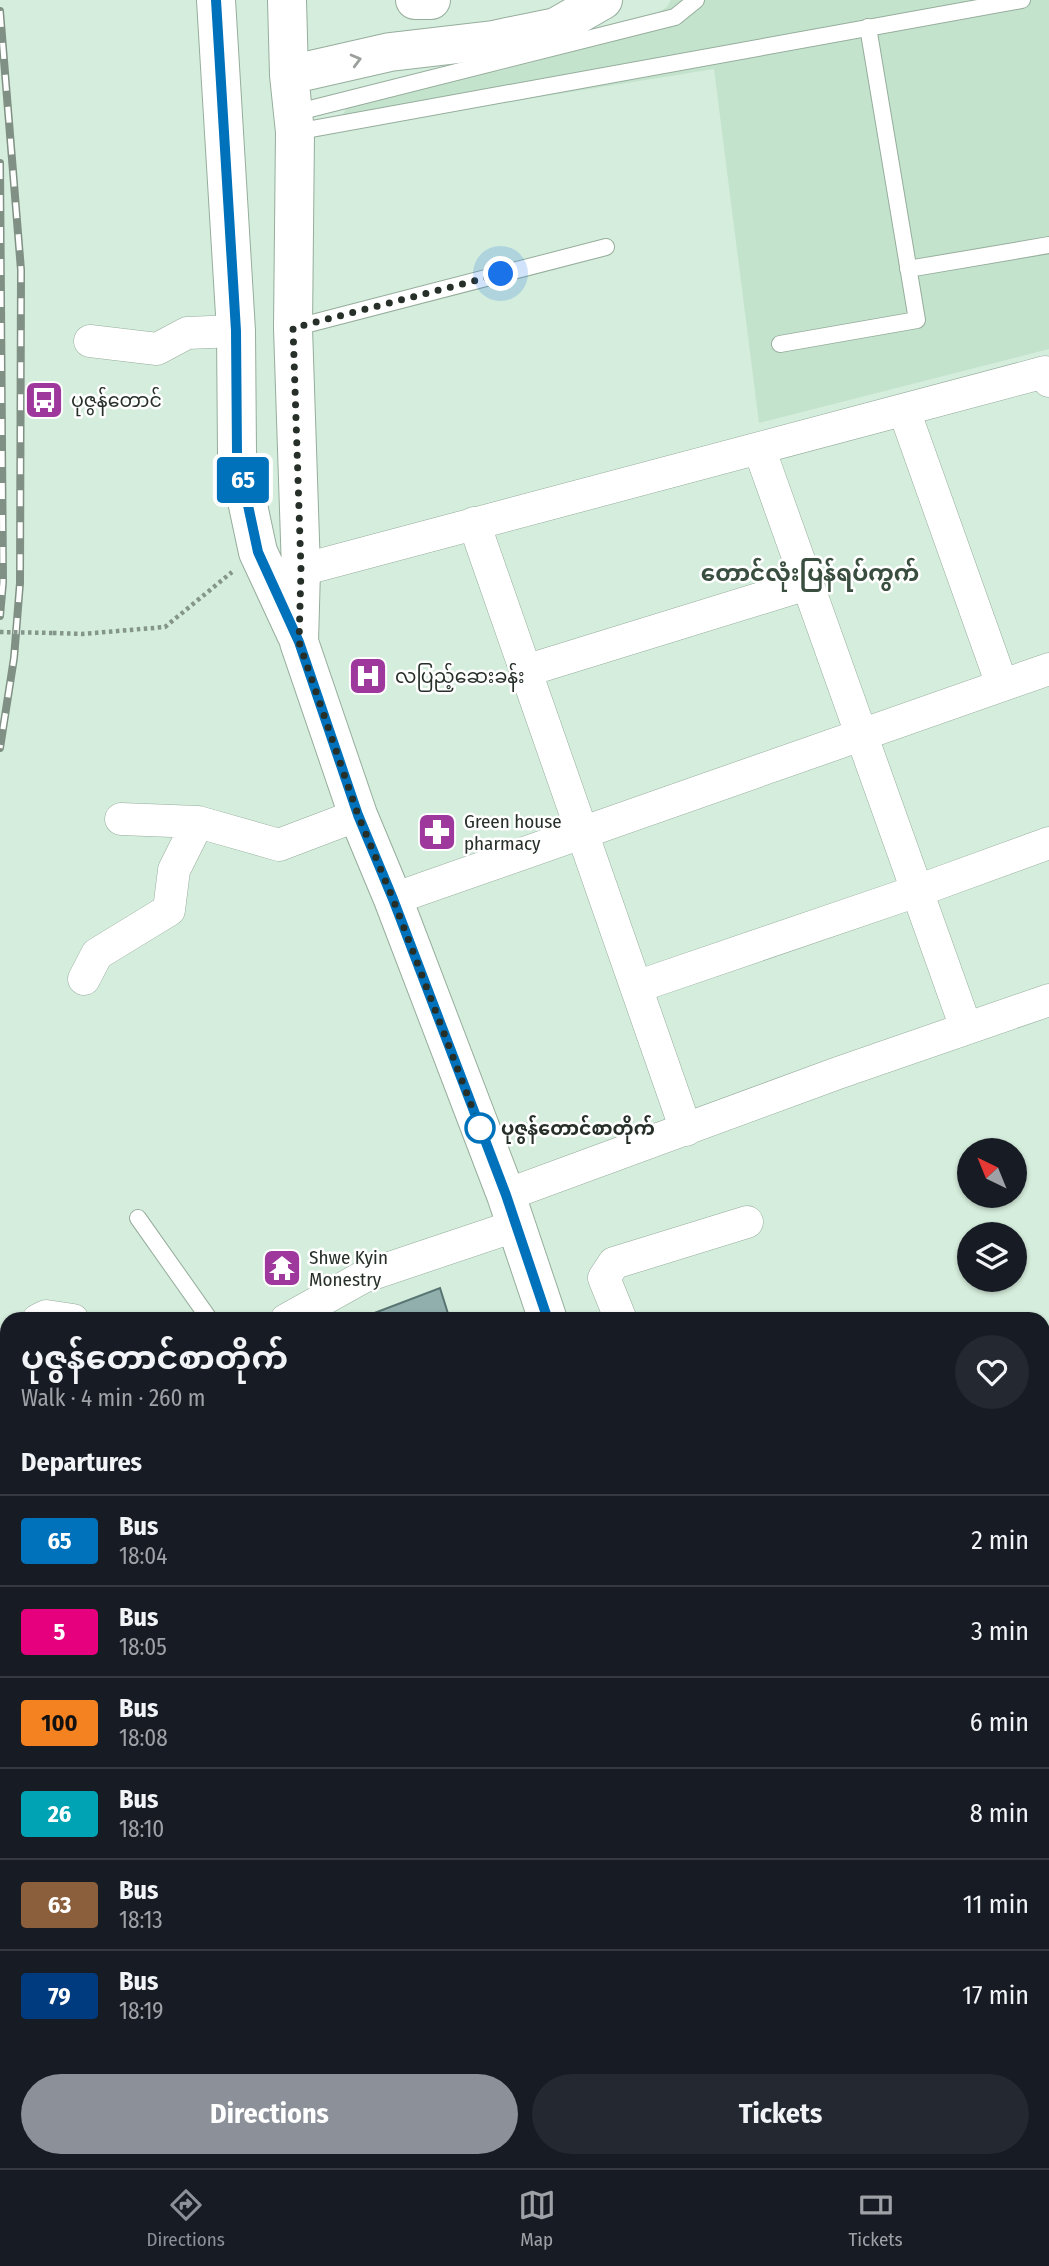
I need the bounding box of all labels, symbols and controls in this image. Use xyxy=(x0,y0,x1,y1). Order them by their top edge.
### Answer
one-way arrow xyxy=(350,54,362,68)
your location xyxy=(483,256,518,291)
bus stop icon: ပုဇွန်တောင် xyxy=(23,379,65,421)
place label: ပုဇွန်တောင် xyxy=(71,386,162,417)
line badge: 65 xyxy=(212,457,274,503)
text: 65 xyxy=(231,466,255,494)
district label: တောင်လုံးပြန်ရပ်ကွက် xyxy=(701,557,919,592)
hospital icon: လပြည့်ဆေးခန်း xyxy=(347,655,389,697)
place label: လပြည့်ဆေးခန်း xyxy=(395,662,525,692)
place label: Green house pharmacy xyxy=(464,810,562,855)
pharmacy icon: Green house pharmacy xyxy=(416,811,458,853)
marker: ပုဇွန်တောင်စာတိုက် xyxy=(465,1113,495,1143)
place label: ပုဇွန်တောင်စာတိုက် xyxy=(501,1115,655,1144)
north arrow xyxy=(957,1138,1027,1208)
map controls xyxy=(957,1138,1027,1292)
button: layers xyxy=(957,1222,1027,1292)
place label: Shwe Kyin Monestry xyxy=(309,1246,388,1291)
temple icon: Shwe Kyin Monestry xyxy=(261,1247,303,1289)
button: heart xyxy=(955,1335,1029,1409)
text: ပုဇွန်တောင်စာတိုက် xyxy=(21,1338,288,1378)
text: Walk · 4 min · 260 m xyxy=(21,1384,206,1412)
text: Departures xyxy=(21,1447,142,1478)
text: Bus xyxy=(119,1511,158,1542)
text: 2 min xyxy=(971,1525,1029,1556)
text: 65 xyxy=(47,1527,72,1555)
text: 18:04 xyxy=(119,1542,167,1570)
text: Bus xyxy=(119,1602,158,1633)
text: 3 min xyxy=(971,1616,1029,1647)
text: 5 xyxy=(54,1618,65,1646)
text: 18:05 xyxy=(119,1633,167,1661)
text: Bus xyxy=(119,1693,158,1724)
text: 6 min xyxy=(970,1707,1029,1738)
text: 100 xyxy=(41,1709,78,1737)
text: 18:08 xyxy=(119,1724,168,1752)
text: Bus xyxy=(119,1784,158,1815)
text: 8 min xyxy=(970,1798,1029,1829)
text: 26 xyxy=(48,1800,71,1828)
text: 18:10 xyxy=(119,1815,164,1843)
text: Bus xyxy=(119,1875,158,1906)
text: 11 min xyxy=(963,1889,1029,1920)
text: 63 xyxy=(48,1891,71,1919)
text: 18:13 xyxy=(119,1906,163,1934)
text: Bus xyxy=(119,1966,158,1997)
text: 17 min xyxy=(962,1980,1029,2011)
text: 79 xyxy=(48,1982,71,2010)
text: 18:19 xyxy=(119,1997,164,2025)
button: Directions xyxy=(21,2074,518,2154)
button: Tickets xyxy=(532,2074,1029,2154)
tab: Directions xyxy=(146,2186,225,2251)
tab: Map xyxy=(518,2186,556,2251)
tab: Tickets xyxy=(848,2186,903,2251)

